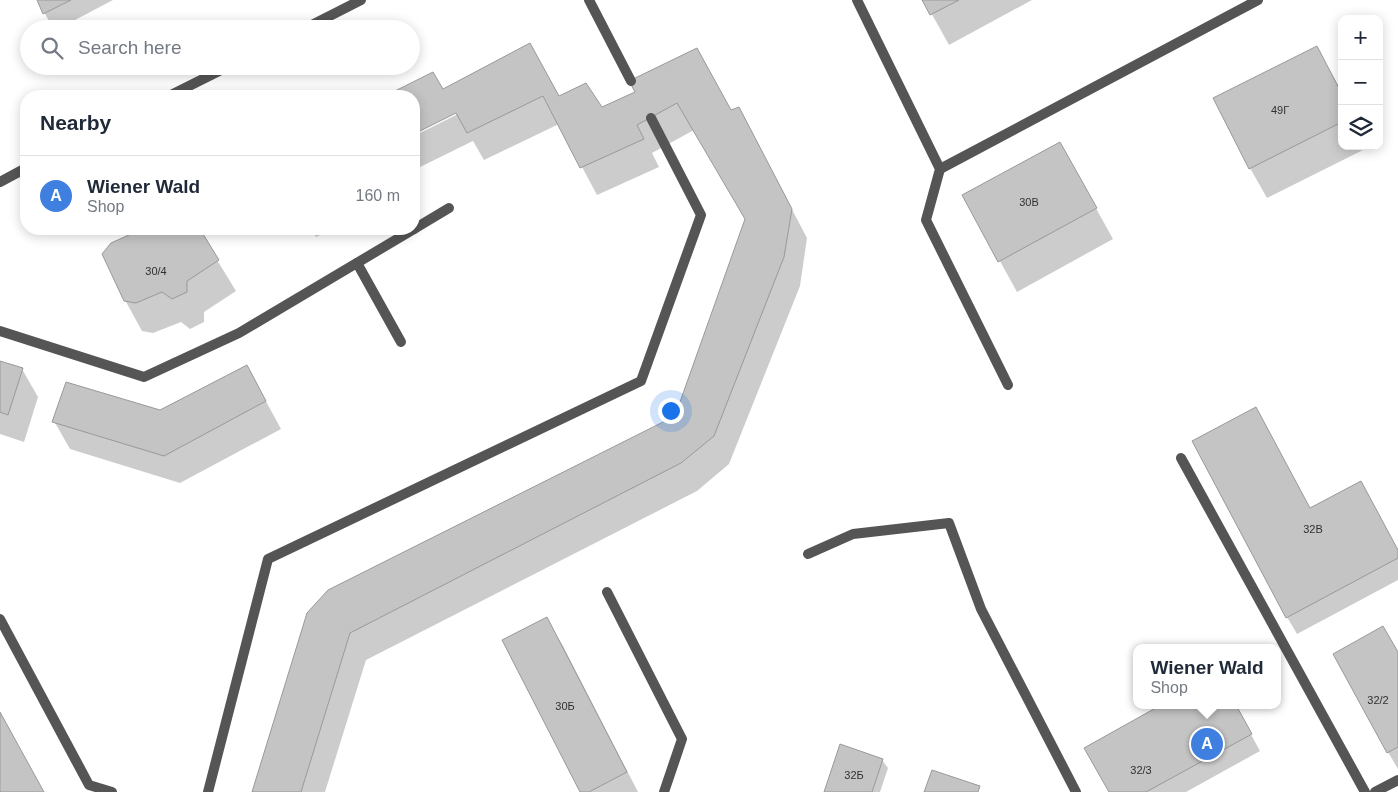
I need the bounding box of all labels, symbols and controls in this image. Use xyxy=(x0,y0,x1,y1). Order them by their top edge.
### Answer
map controls xyxy=(1338,15,1383,150)
button: + xyxy=(1338,15,1383,60)
search box xyxy=(20,20,420,75)
icon: search xyxy=(38,34,66,62)
text: Search here xyxy=(78,37,182,58)
button: − xyxy=(1338,60,1383,105)
house number: 49Г xyxy=(1271,104,1289,116)
button: layers xyxy=(1338,105,1383,150)
text: Nearby xyxy=(40,111,111,134)
text: Wiener Wald xyxy=(87,176,200,197)
text: A xyxy=(50,187,62,204)
text: 160 m xyxy=(356,187,400,204)
house number: 30В xyxy=(1019,196,1039,208)
text: Shop xyxy=(87,198,124,215)
house number: 30/4 xyxy=(145,265,167,277)
your location xyxy=(658,398,684,424)
house number: 32В xyxy=(1303,523,1323,535)
popup xyxy=(1133,644,1281,709)
text: Wiener Wald xyxy=(1150,657,1264,678)
text: Shop xyxy=(1150,679,1188,696)
house number: 32/2 xyxy=(1367,694,1389,706)
house number: 30Б xyxy=(555,700,575,712)
pin: A xyxy=(1191,725,1223,763)
house number: 32/3 xyxy=(1130,764,1152,776)
house number: 32Б xyxy=(844,769,864,781)

